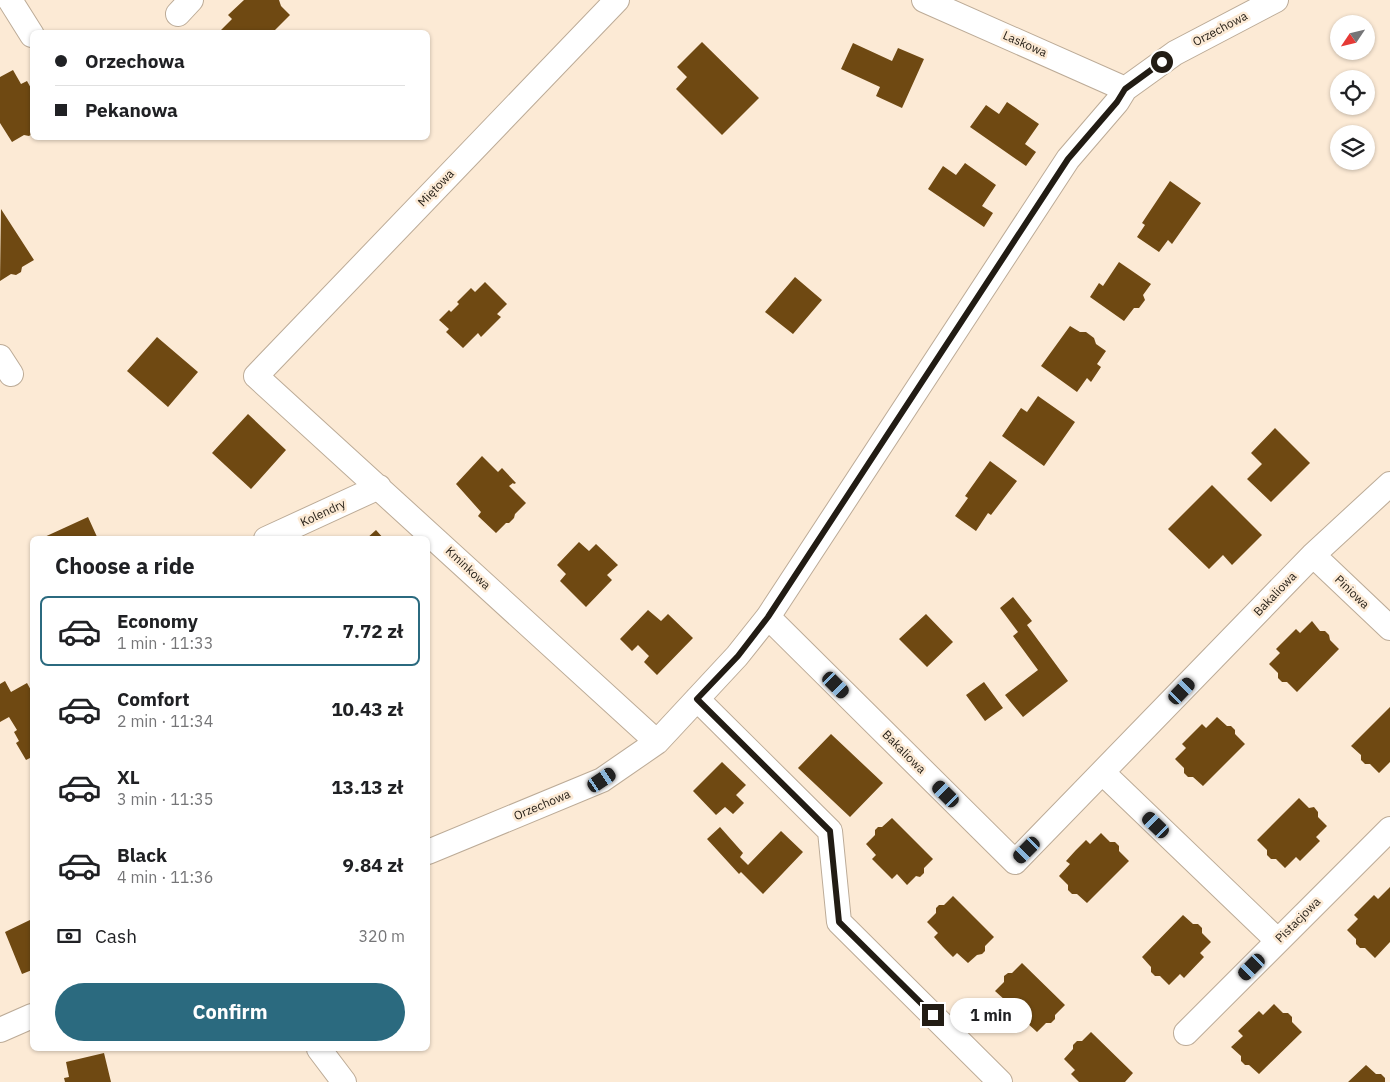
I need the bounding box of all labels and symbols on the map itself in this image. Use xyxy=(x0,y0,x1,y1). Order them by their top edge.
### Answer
street label: Orzechowa xyxy=(1190,8,1250,49)
north arrow xyxy=(1330,15,1375,60)
street label: Laskowa xyxy=(1001,27,1050,60)
route start xyxy=(1151,51,1173,73)
street label: Miętowa xyxy=(414,166,457,209)
street label: Kolendry xyxy=(298,496,348,530)
street label: Kminkowa xyxy=(443,543,494,593)
street label: Bakaliowa xyxy=(1250,568,1300,619)
street label: Piniowa xyxy=(1332,572,1373,612)
car xyxy=(820,669,851,701)
car xyxy=(1166,675,1197,707)
street label: Bakaliowa xyxy=(879,727,930,777)
car xyxy=(585,765,618,795)
car xyxy=(930,778,961,810)
street label: Orzechowa xyxy=(511,786,573,823)
car xyxy=(1140,809,1172,841)
car xyxy=(1011,834,1042,866)
street label: Pistacjowa xyxy=(1272,893,1324,945)
car xyxy=(1236,951,1267,983)
callout: 1 min xyxy=(950,998,1033,1032)
route end xyxy=(922,1004,944,1026)

